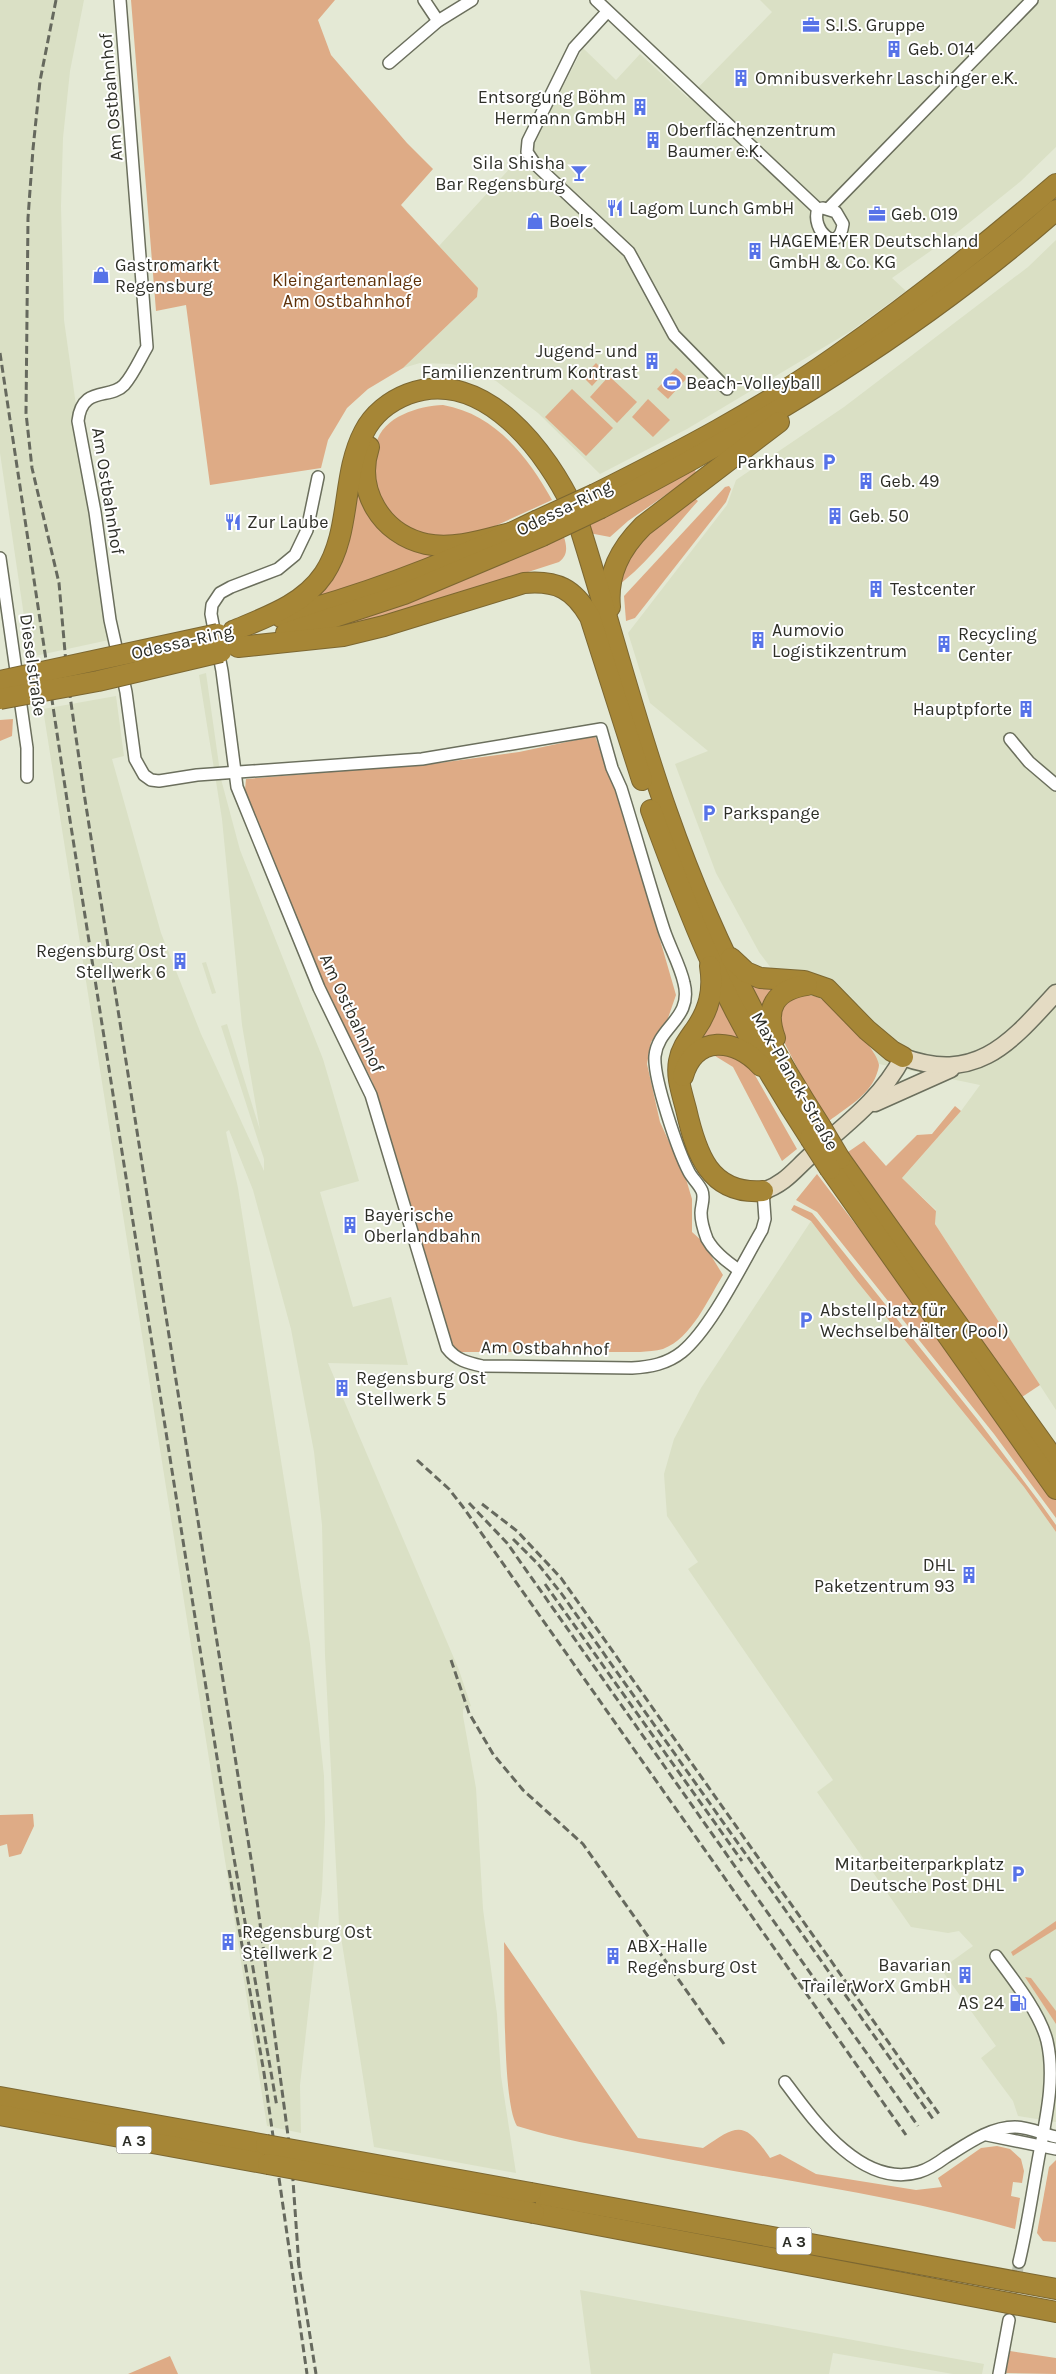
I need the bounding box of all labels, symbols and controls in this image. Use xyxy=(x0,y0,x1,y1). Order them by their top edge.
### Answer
place label: S.I.S. Gruppe xyxy=(825,14,925,36)
office icon: S.I.S. Gruppe xyxy=(801,15,821,35)
street label: Am Ostbahnhof xyxy=(94,31,128,162)
place label: Geb. O14 xyxy=(908,38,975,60)
building icon: Geb. O14 xyxy=(884,39,904,59)
place label: Omnibusverkehr Laschinger e.K. xyxy=(755,67,1018,89)
building icon: Omnibusverkehr Laschinger e.K. xyxy=(731,68,751,88)
place label: Entsorgung Böhm Hermann GmbH xyxy=(478,86,626,129)
building icon: Entsorgung Böhm Hermann GmbH xyxy=(630,97,650,117)
place label: Oberflächenzentrum Baumer e.K. xyxy=(667,119,836,162)
building icon: Oberflächenzentrum Baumer e.K. xyxy=(643,130,663,150)
place label: Sila Shisha Bar Regensburg xyxy=(435,152,565,195)
bar icon: Sila Shisha Bar Regensburg xyxy=(569,163,589,183)
place label: Lagom Lunch GmbH xyxy=(629,197,794,219)
restaurant icon: Lagom Lunch GmbH xyxy=(605,198,625,218)
place label: Geb. O19 xyxy=(891,203,958,225)
office icon: Geb. O19 xyxy=(867,204,887,224)
place label: Boels xyxy=(549,210,594,232)
shop icon: Boels xyxy=(525,211,545,231)
place label: HAGEMEYER Deutschland GmbH & Co. KG xyxy=(769,230,979,273)
building icon: HAGEMEYER Deutschland GmbH & Co. KG xyxy=(745,241,765,261)
place label: Gastromarkt Regensburg xyxy=(115,254,219,297)
shop icon: Gastromarkt Regensburg xyxy=(91,265,111,285)
park label: Kleingartenanlage Am Ostbahnhof xyxy=(272,269,422,312)
place label: Jugend- und Familienzentrum Kontrast xyxy=(421,340,638,383)
building icon: Jugend- und Familienzentrum Kontrast xyxy=(642,351,662,371)
place label: Beach-Volleyball xyxy=(686,372,821,394)
sports icon: Beach-Volleyball xyxy=(662,373,682,393)
street label: Am Ostbahnhof xyxy=(87,426,129,557)
place label: Parkhaus xyxy=(737,451,815,473)
parking icon: Parkhaus xyxy=(819,452,839,472)
place label: Geb. 49 xyxy=(880,470,939,492)
building icon: Geb. 49 xyxy=(856,471,876,491)
street label: Odessa-Ring xyxy=(512,475,616,541)
place label: Geb. 50 xyxy=(849,505,909,527)
building icon: Geb. 50 xyxy=(825,506,845,526)
place label: Zur Laube xyxy=(247,511,328,533)
restaurant icon: Zur Laube xyxy=(223,512,243,532)
place label: Testcenter xyxy=(890,578,976,600)
building icon: Testcenter xyxy=(866,579,886,599)
street label: Dieselstraße xyxy=(15,612,51,718)
place label: Aumovio Logistikzentrum xyxy=(772,619,907,662)
street label: Odessa-Ring xyxy=(129,620,235,664)
place label: Recycling Center xyxy=(958,623,1037,666)
building icon: Aumovio Logistikzentrum xyxy=(748,630,768,650)
building icon: Recycling Center xyxy=(934,634,954,654)
place label: Hauptpforte xyxy=(913,698,1012,720)
building icon: Hauptpforte xyxy=(1016,699,1036,719)
place label: Parkspange xyxy=(723,802,820,824)
parking icon: Parkspange xyxy=(699,803,719,823)
place label: Regensburg Ost Stellwerk 6 xyxy=(36,940,166,983)
street label: Am Ostbahnhof xyxy=(315,950,389,1077)
building icon: Regensburg Ost Stellwerk 6 xyxy=(170,951,190,971)
street label: Max-Planck-Straße xyxy=(746,1008,844,1154)
place label: Bayerische Oberlandbahn xyxy=(364,1204,481,1247)
building icon: Bayerische Oberlandbahn xyxy=(340,1215,360,1235)
place label: Abstellplatz für Wechselbehälter (Pool) xyxy=(820,1299,1009,1342)
parking icon: Abstellplatz für Wechselbehälter (Pool) xyxy=(796,1310,816,1330)
street label: Am Ostbahnhof xyxy=(481,1336,610,1360)
place label: Regensburg Ost Stellwerk 5 xyxy=(356,1367,486,1410)
building icon: Regensburg Ost Stellwerk 5 xyxy=(332,1378,352,1398)
place label: DHL Paketzentrum 93 xyxy=(814,1554,956,1597)
building icon: DHL Paketzentrum 93 xyxy=(959,1565,979,1585)
place label: Mitarbeiterparkplatz Deutsche Post DHL xyxy=(835,1853,1005,1896)
parking icon: Mitarbeiterparkplatz Deutsche Post DHL xyxy=(1008,1864,1028,1884)
place label: Regensburg Ost Stellwerk 2 xyxy=(242,1921,372,1964)
building icon: Regensburg Ost Stellwerk 2 xyxy=(218,1932,238,1952)
place label: ABX-Halle Regensburg Ost xyxy=(627,1935,757,1978)
building icon: ABX-Halle Regensburg Ost xyxy=(603,1946,623,1966)
place label: Bavarian TrailerWorX GmbH xyxy=(802,1954,951,1997)
building icon: Bavarian TrailerWorX GmbH xyxy=(955,1965,975,1985)
place label: AS 24 xyxy=(958,1992,1004,2014)
fuel station icon: AS 24 xyxy=(1008,1993,1028,2013)
road number: A 3 xyxy=(116,2126,152,2154)
road number: A 3 xyxy=(776,2228,812,2254)

